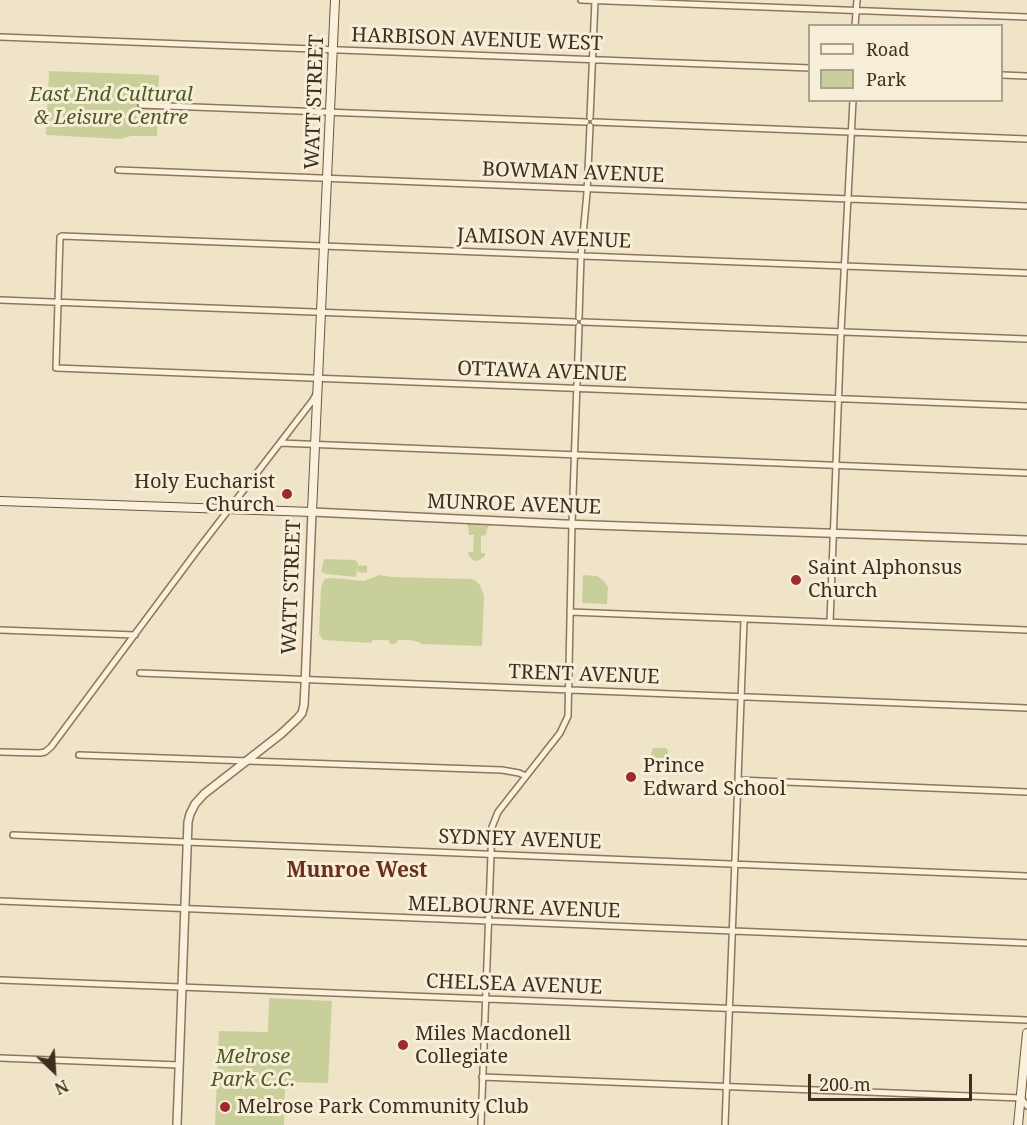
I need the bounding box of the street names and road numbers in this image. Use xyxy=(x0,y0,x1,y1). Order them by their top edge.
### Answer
street label: HARBISON AVENUE WEST xyxy=(351,24,603,56)
street label: WATT STREET xyxy=(301,34,329,170)
street label: BOWMAN AVENUE xyxy=(481,158,665,188)
street label: JAMISON AVENUE xyxy=(457,224,631,254)
street label: OTTAWA AVENUE xyxy=(457,357,627,387)
street label: MUNROE AVENUE xyxy=(427,490,601,520)
street label: WATT STREET xyxy=(278,519,306,655)
street label: TRENT AVENUE xyxy=(508,660,660,690)
street label: SYDNEY AVENUE xyxy=(438,825,602,855)
street label: MELBOURNE AVENUE xyxy=(407,892,621,924)
street label: CHELSEA AVENUE xyxy=(426,970,602,1000)

